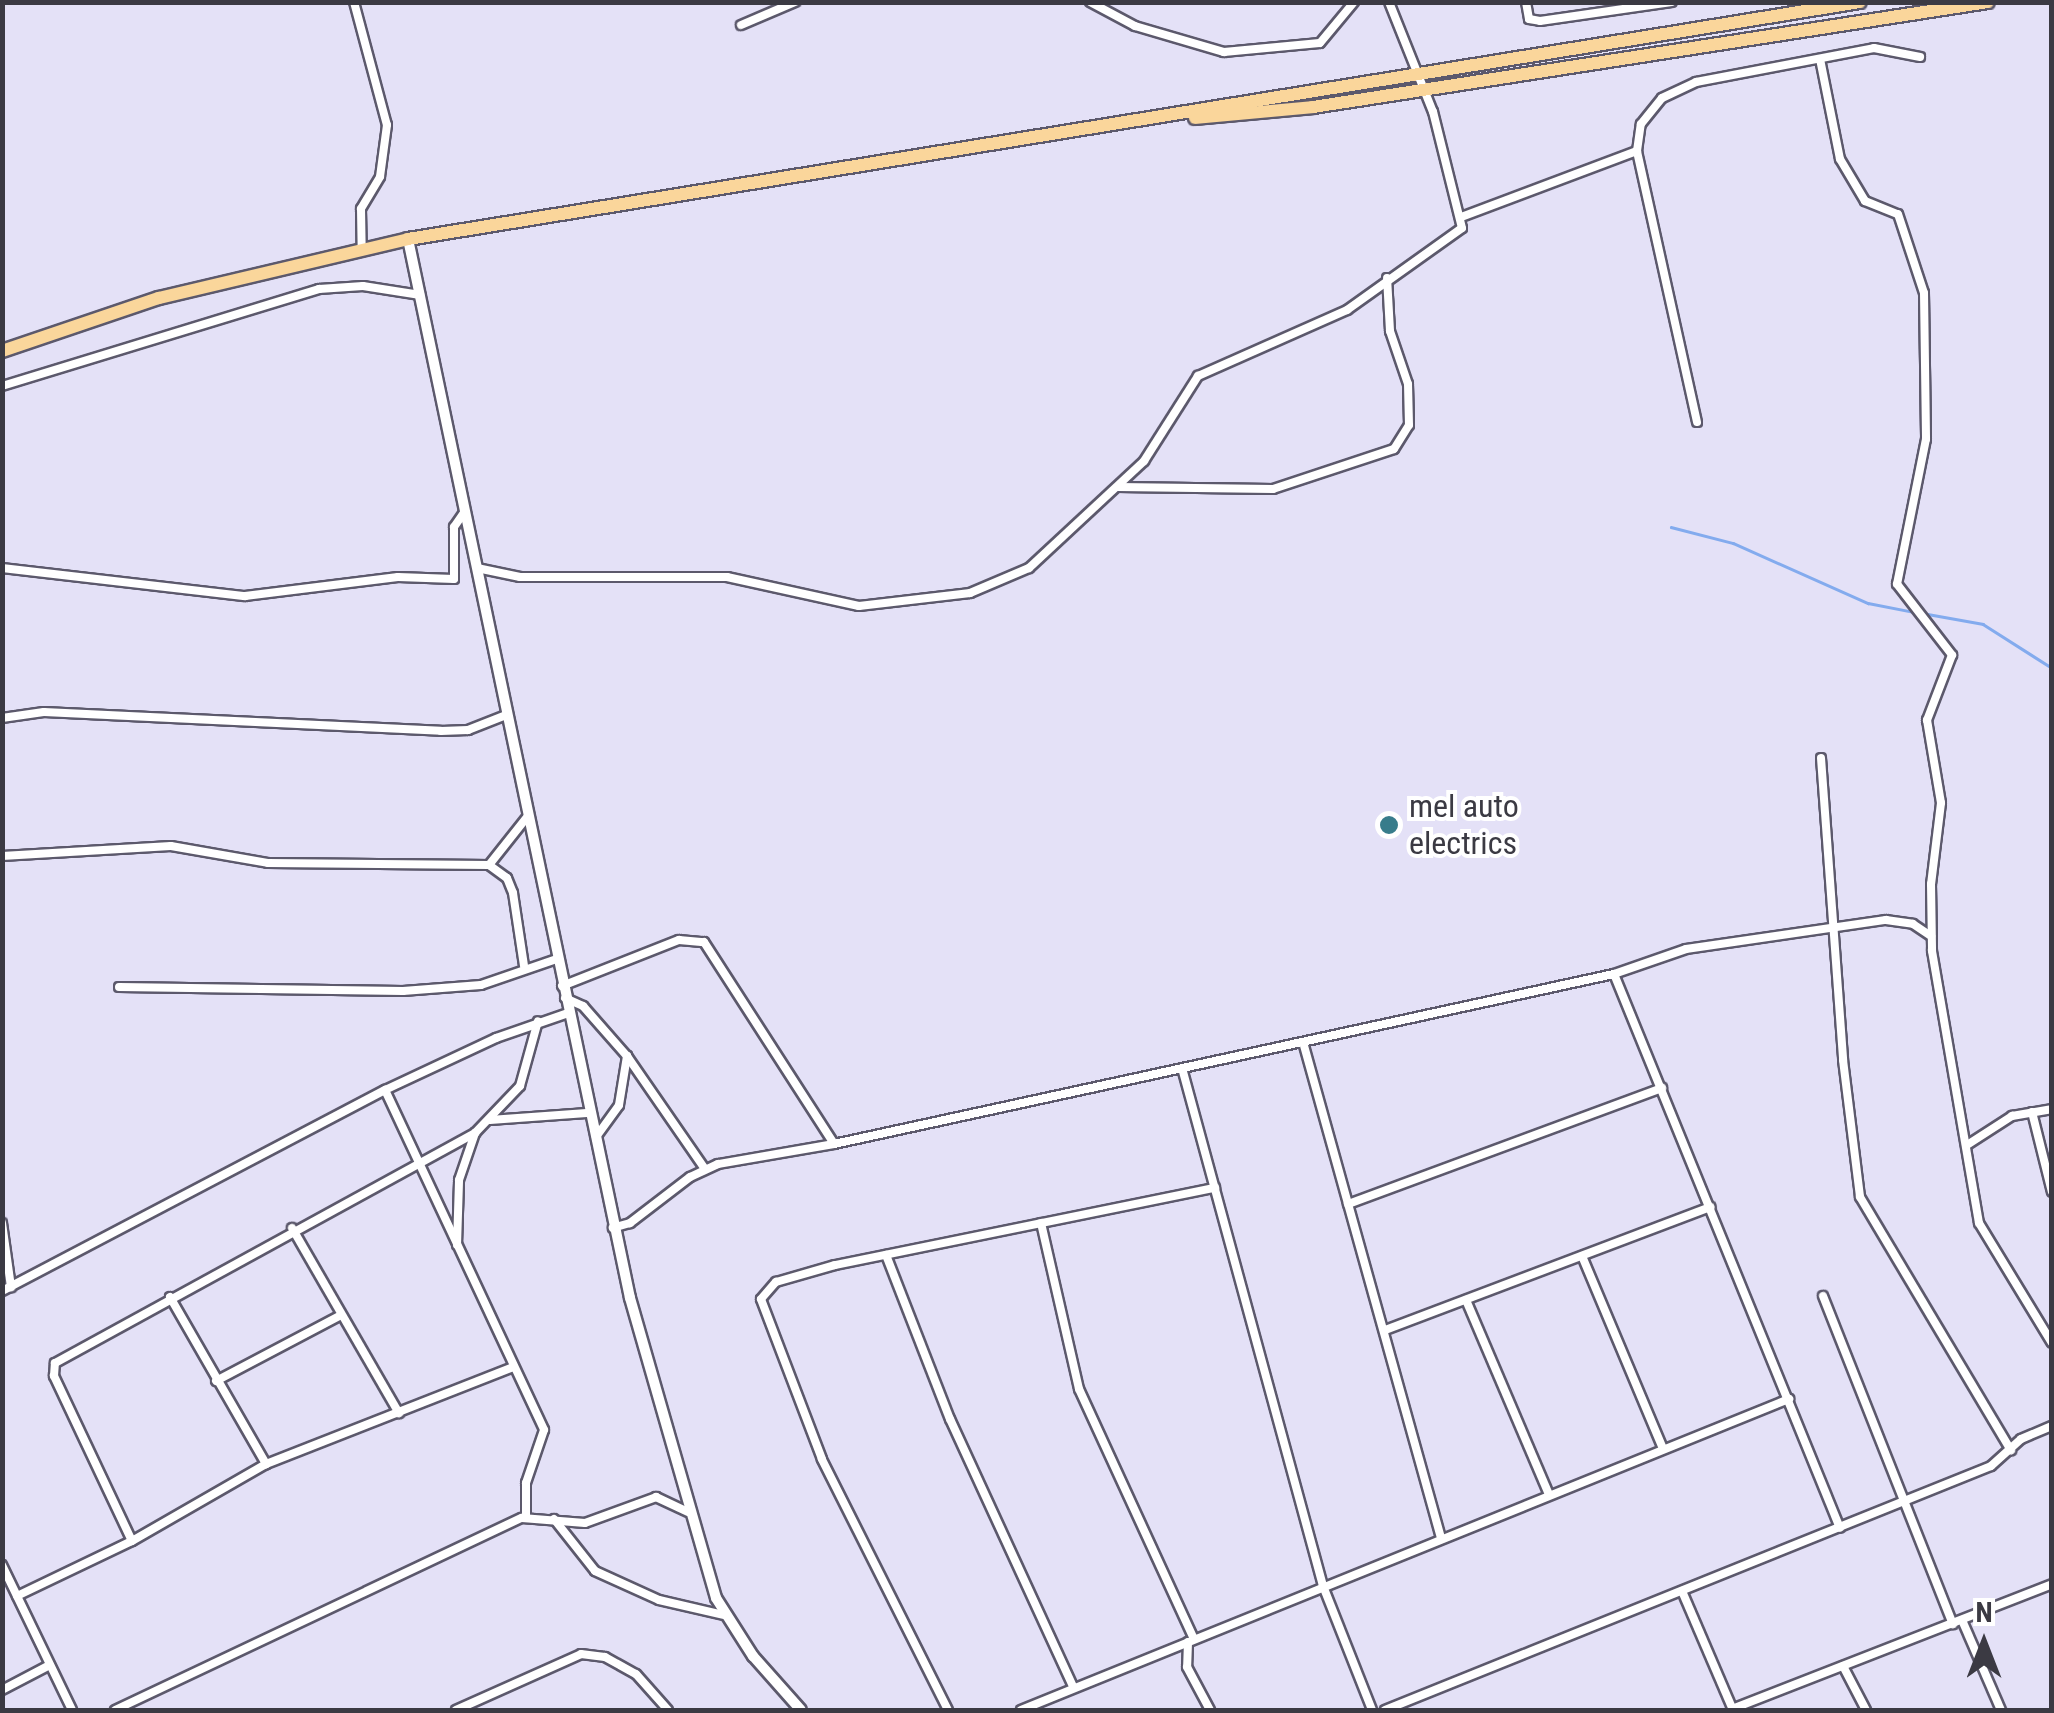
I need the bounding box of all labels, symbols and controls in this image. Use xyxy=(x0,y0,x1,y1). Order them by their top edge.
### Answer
place label: mel auto electrics xyxy=(1409,788,1519,863)
marker: mel auto electrics xyxy=(1378,814,1400,836)
north arrow xyxy=(1934,1593,2034,1693)
text: N xyxy=(1975,1596,1993,1629)

